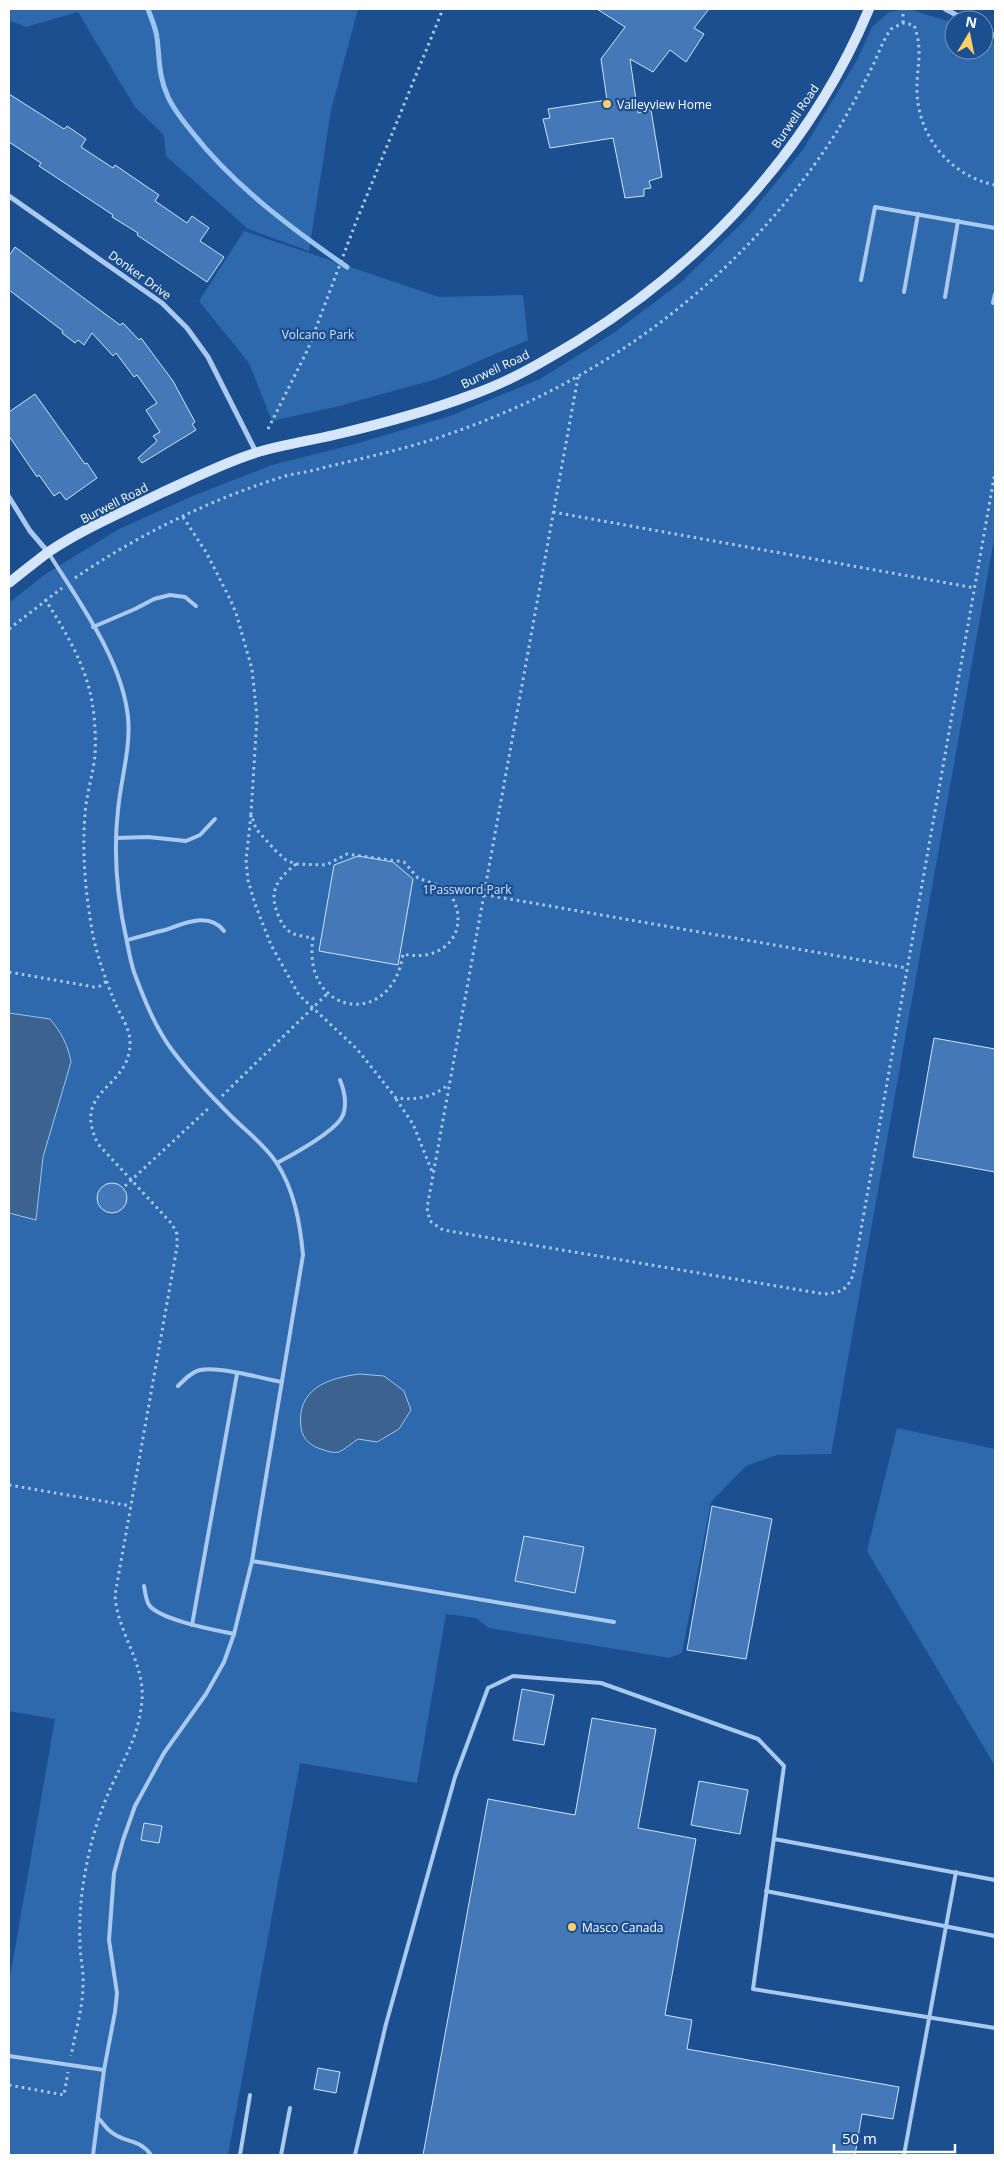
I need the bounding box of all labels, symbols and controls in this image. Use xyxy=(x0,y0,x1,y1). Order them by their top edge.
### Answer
north arrow xyxy=(944,10,994,60)
text: N xyxy=(964,11,979,32)
street label: Burwell Road xyxy=(767,81,823,151)
place label: Valleyview Home xyxy=(617,96,712,113)
marker: Valleyview Home xyxy=(601,98,613,110)
street label: Donker Drive xyxy=(105,246,175,304)
park label: Volcano Park xyxy=(282,326,355,343)
street label: Burwell Road xyxy=(458,346,532,392)
street label: Burwell Road xyxy=(77,479,151,527)
park label: 1Password Park xyxy=(422,881,512,898)
place label: Masco Canada xyxy=(582,1919,664,1936)
marker: Masco Canada xyxy=(566,1921,578,1933)
scale bar xyxy=(834,2122,955,2154)
text: 50 m xyxy=(842,2128,877,2148)

